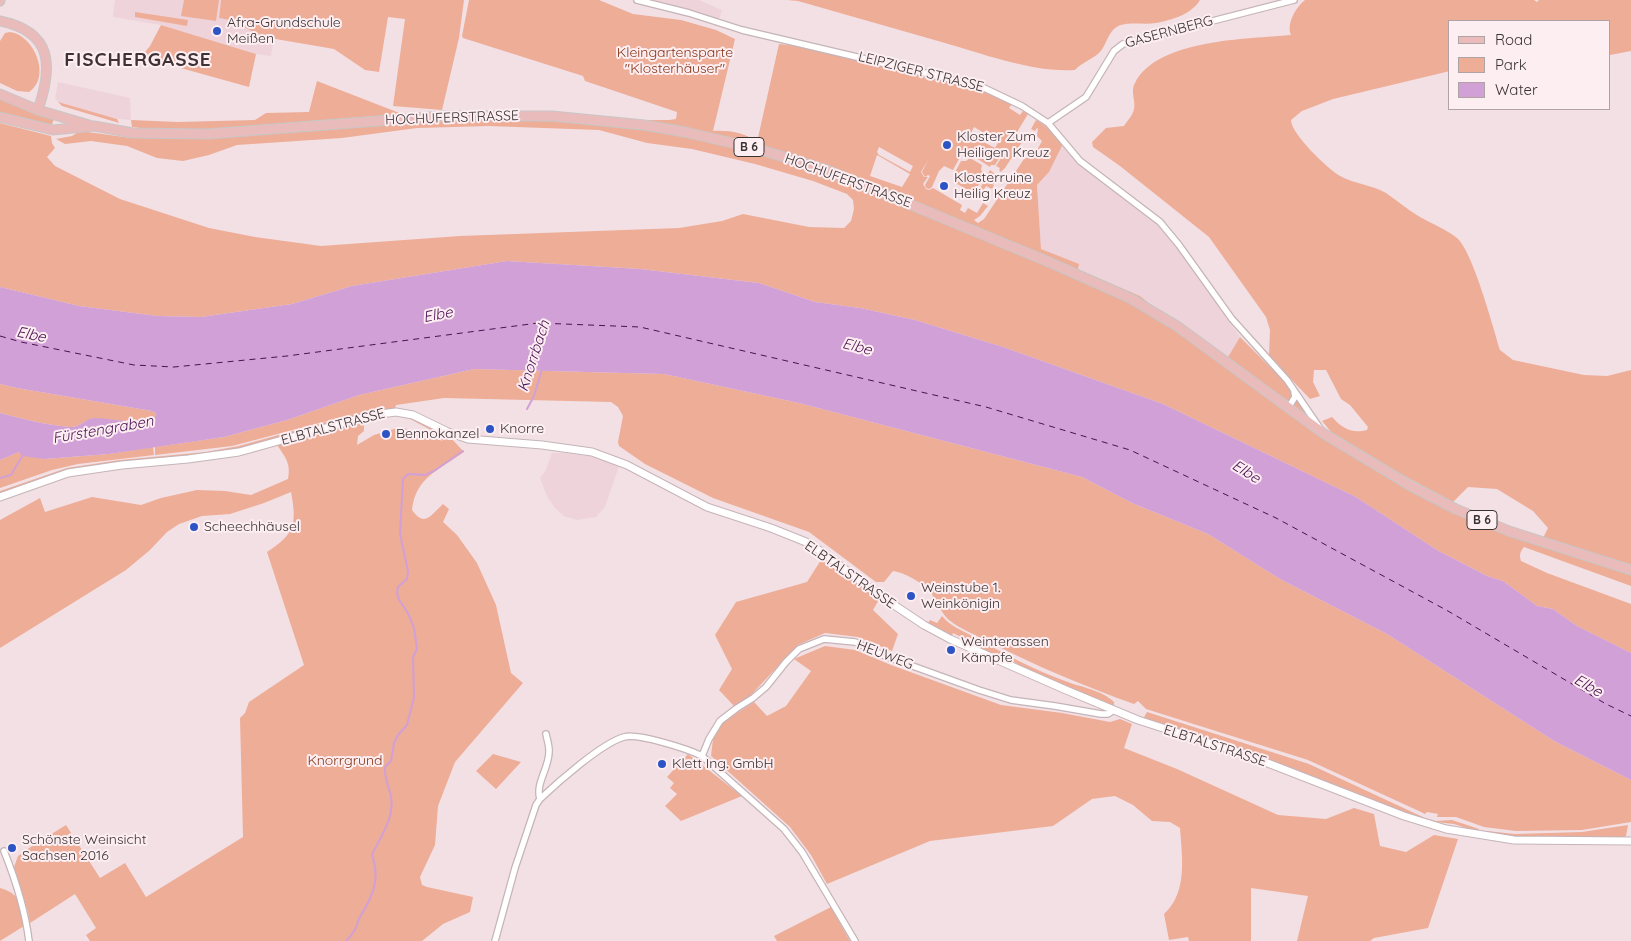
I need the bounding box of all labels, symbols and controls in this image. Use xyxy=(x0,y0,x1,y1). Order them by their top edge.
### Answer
street label: GASERNBERG xyxy=(1123,12,1215,52)
place label: Afra-Grundschule Meißen xyxy=(227,15,341,48)
legend xyxy=(1448,20,1611,110)
marker: Afra-Grundschule Meißen xyxy=(211,25,223,37)
text: Road xyxy=(1495,30,1532,49)
park label: Kleingartensparte "Klosterhäuser" xyxy=(617,45,733,78)
street label: LEIPZIGER STRASSE xyxy=(856,48,986,96)
district label: FISCHERGASSE xyxy=(63,49,213,71)
text: Park xyxy=(1495,55,1527,74)
text: Water xyxy=(1495,80,1538,99)
street label: HOCHUFERSTRASSE xyxy=(385,107,519,129)
place label: Kloster Zum Heiligen Kreuz xyxy=(957,129,1049,162)
road number: B 6 xyxy=(734,138,764,156)
marker: Kloster Zum Heiligen Kreuz xyxy=(941,139,953,151)
street label: HOCHUFERSTRASSE xyxy=(782,150,914,212)
place label: Klosterruine Heilig Kreuz xyxy=(954,170,1032,202)
marker: Klosterruine Heilig Kreuz xyxy=(938,180,950,192)
water label: Elbe xyxy=(422,303,454,327)
water label: Knorrbach xyxy=(514,318,554,394)
water label: Elbe xyxy=(15,323,47,347)
water label: Elbe xyxy=(840,335,874,359)
street label: ELBTALSTRASSE xyxy=(279,405,387,449)
water label: Fürstengraben xyxy=(51,412,155,448)
place label: Knorre xyxy=(500,421,544,437)
marker: Knorre xyxy=(484,423,496,435)
place label: Bennokanzel xyxy=(396,426,479,442)
marker: Bennokanzel xyxy=(380,428,392,440)
water label: Elbe xyxy=(1229,457,1263,487)
road number: B 6 xyxy=(1467,510,1497,530)
place label: Scheechhäusel xyxy=(204,519,300,535)
marker: Scheechhäusel xyxy=(188,521,200,533)
street label: ELBTALSTRASSE xyxy=(801,537,899,613)
place label: Weinstube 1. Weinkönigin xyxy=(921,580,1001,612)
marker: Weinstube 1. Weinkönigin xyxy=(905,590,917,602)
place label: Weinterassen Kämpfe xyxy=(961,634,1049,666)
street label: HEUWEG xyxy=(854,637,916,673)
marker: Weinterassen Kämpfe xyxy=(945,644,957,656)
water label: Elbe xyxy=(1571,671,1605,701)
street label: ELBTALSTRASSE xyxy=(1162,721,1268,771)
park label: Knorrgrund xyxy=(307,753,383,769)
place label: Klett Ing. GmbH xyxy=(672,756,773,772)
marker: Klett Ing. GmbH xyxy=(656,758,668,770)
place label: Schönste Weinsicht Sachsen 2016 xyxy=(22,832,146,864)
marker: Schönste Weinsicht Sachsen 2016 xyxy=(6,842,18,854)

